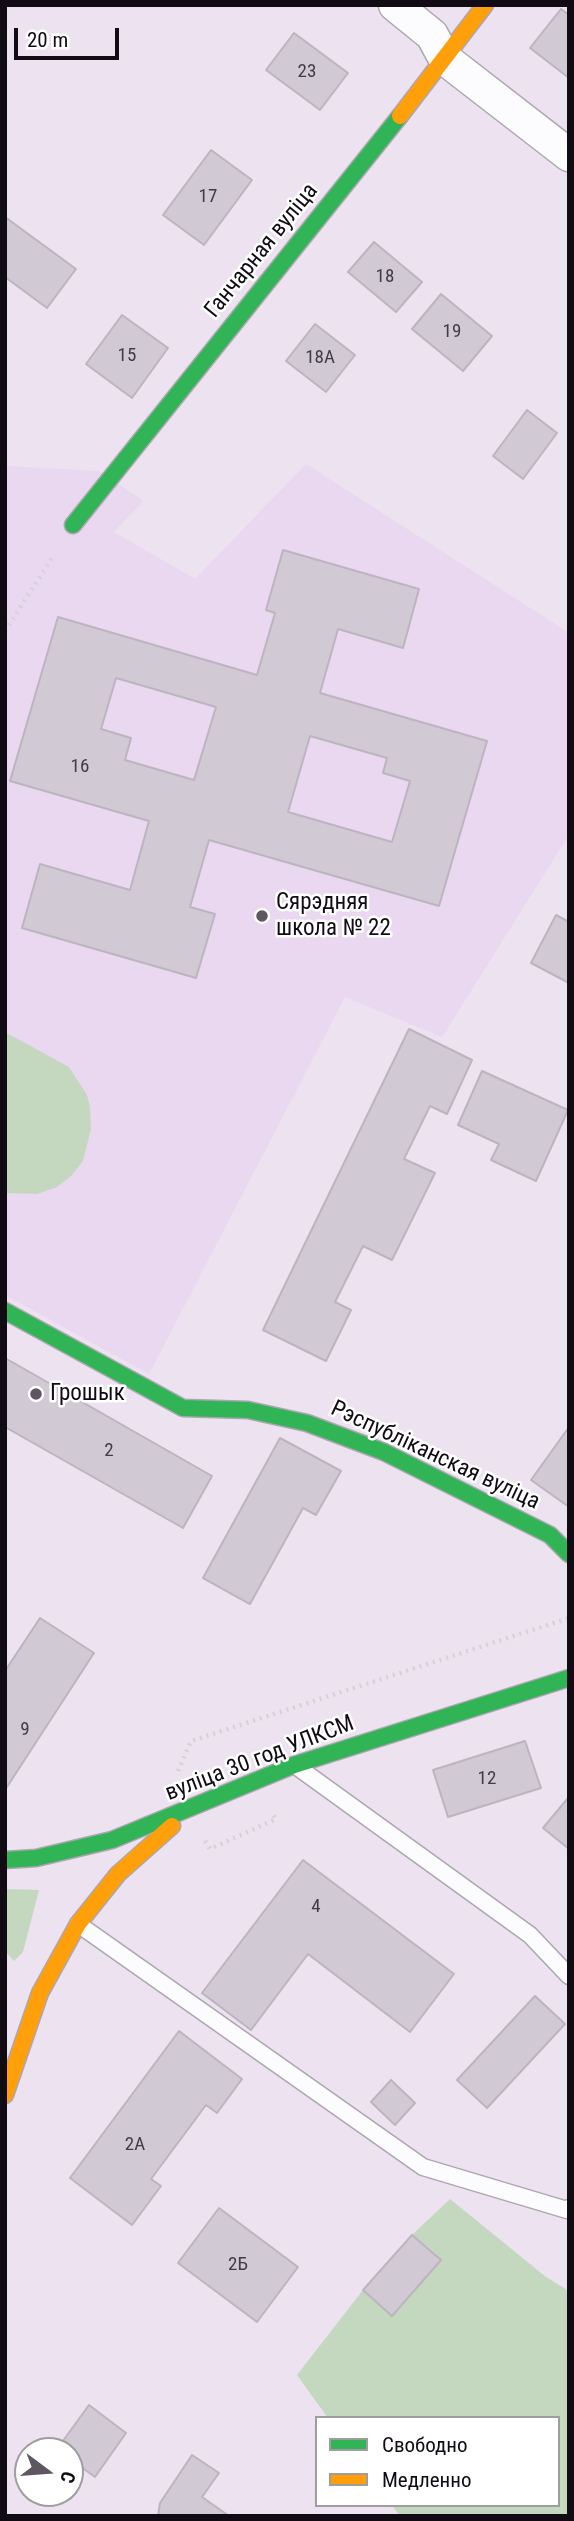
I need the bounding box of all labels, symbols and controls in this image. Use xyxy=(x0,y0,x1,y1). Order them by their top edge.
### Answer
scale bar xyxy=(18,14,122,58)
text: 20 m xyxy=(27,28,68,52)
house number: 23 xyxy=(298,61,316,83)
street label: Ганчарная вуліца xyxy=(199,178,325,324)
house number: 17 xyxy=(199,186,217,208)
house number: 18 xyxy=(376,266,394,288)
house number: 19 xyxy=(443,321,461,343)
house number: 15 xyxy=(118,345,136,367)
house number: 18А xyxy=(305,347,335,369)
house number: 16 xyxy=(71,756,89,778)
place label: Сярэдняя школа № 22 xyxy=(276,889,391,943)
marker: Сярэдняя школа № 22 xyxy=(254,908,270,924)
place label: Грошык xyxy=(50,1380,125,1408)
marker: Грошык xyxy=(28,1386,44,1402)
street label: Рэспубліканская вуліца xyxy=(326,1395,544,1517)
house number: 2 xyxy=(104,1440,114,1462)
street label: вуліца 30 год УЛКСМ xyxy=(162,1710,358,1808)
house number: 9 xyxy=(20,1719,30,1741)
house number: 12 xyxy=(478,1768,496,1790)
house number: 4 xyxy=(311,1896,321,1918)
house number: 2А xyxy=(125,2134,145,2156)
house number: 2Б xyxy=(228,2254,248,2276)
legend xyxy=(315,2416,560,2507)
text: Свободно xyxy=(382,2433,468,2457)
north arrow xyxy=(14,2437,84,2507)
text: Медленно xyxy=(382,2468,471,2492)
text: С xyxy=(55,2469,80,2486)

